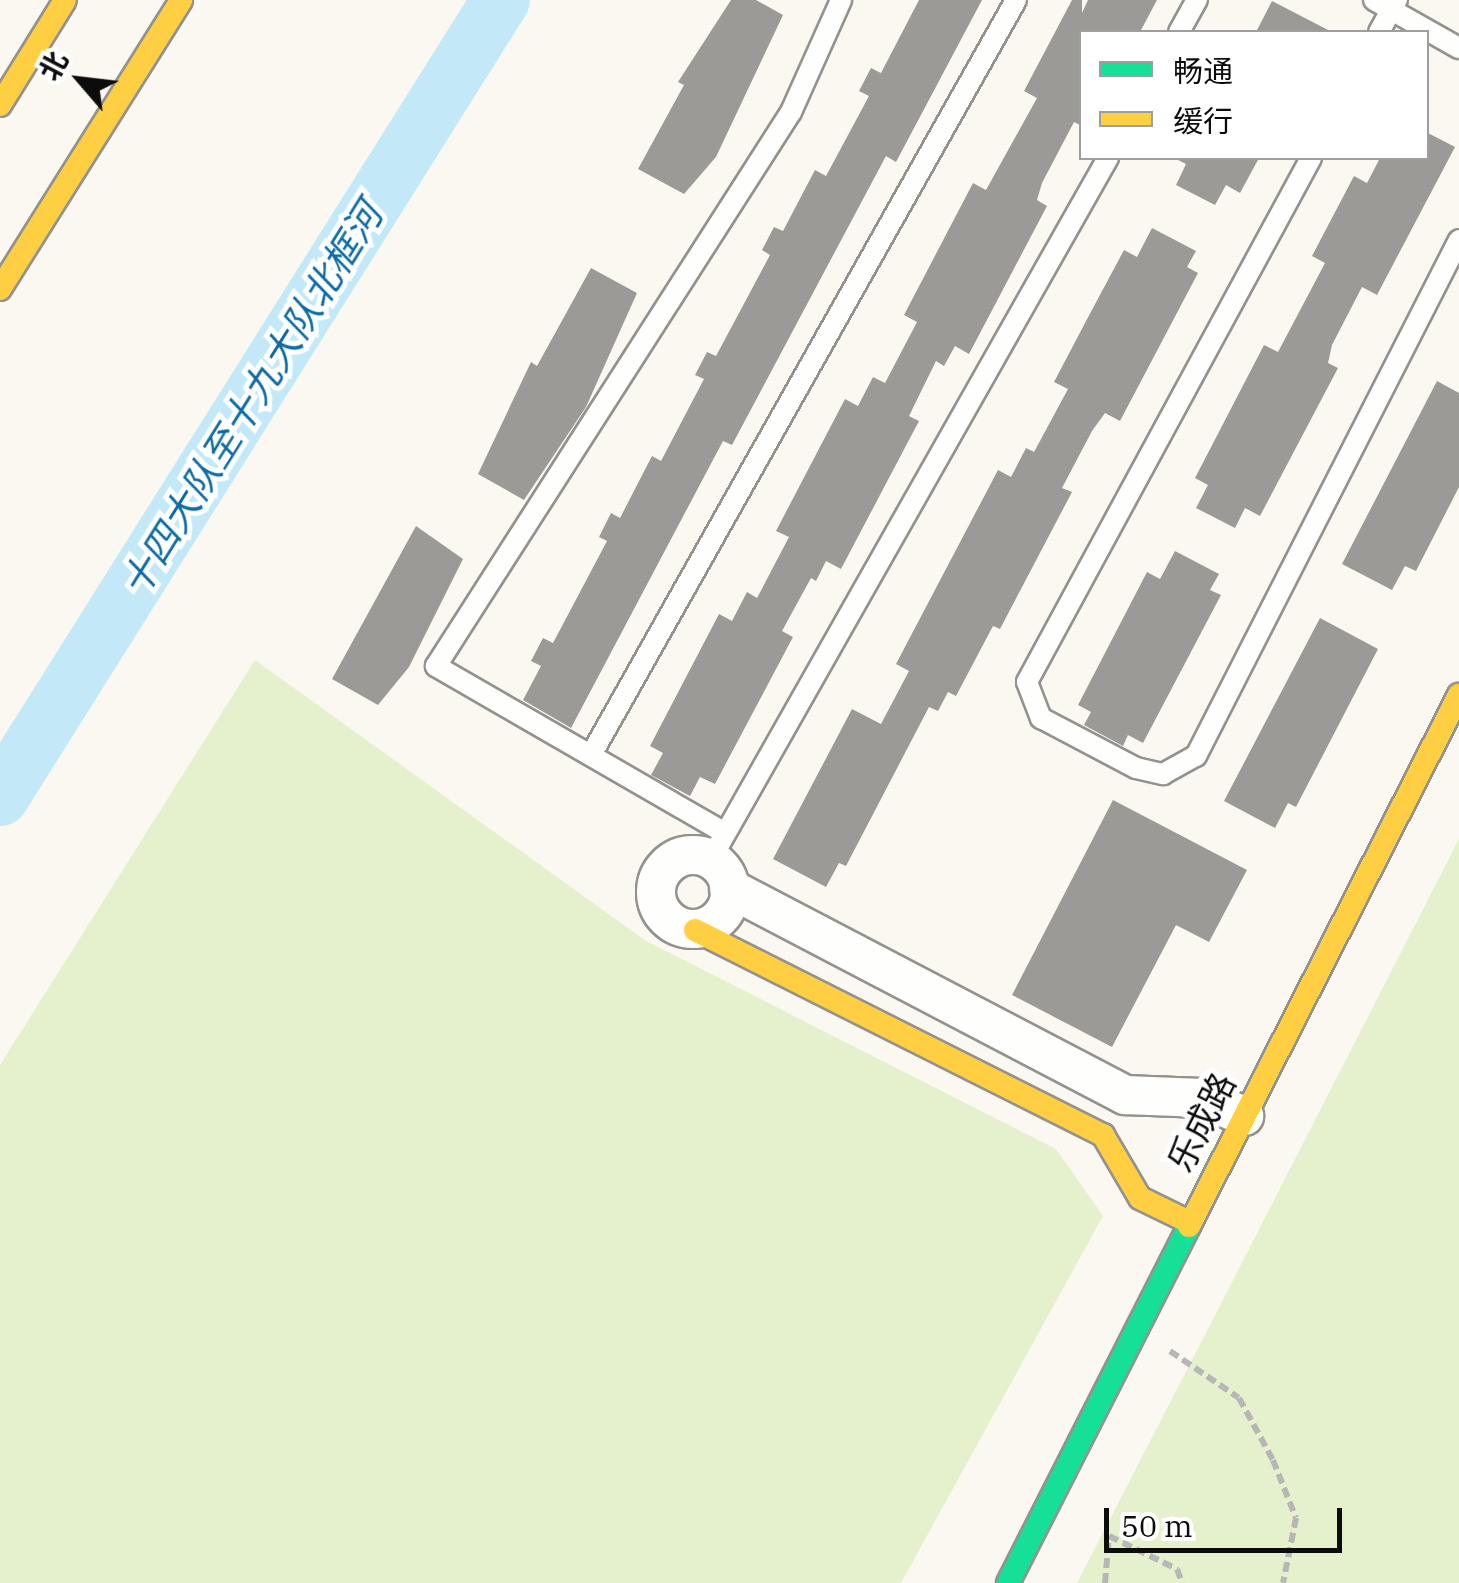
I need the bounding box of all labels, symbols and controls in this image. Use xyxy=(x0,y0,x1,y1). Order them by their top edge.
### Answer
north arrow xyxy=(30,30,130,130)
legend xyxy=(1079,30,1429,160)
text: 北 xyxy=(30,45,76,87)
text: 畅通 xyxy=(1173,51,1233,90)
text: 缓行 xyxy=(1173,101,1233,140)
water label: 十四大队至十九大队北框河 xyxy=(111,194,391,604)
street label: 乐成路 xyxy=(1158,1066,1244,1178)
scale bar xyxy=(1109,1488,1346,1550)
text: 50 m xyxy=(1121,1506,1193,1545)

